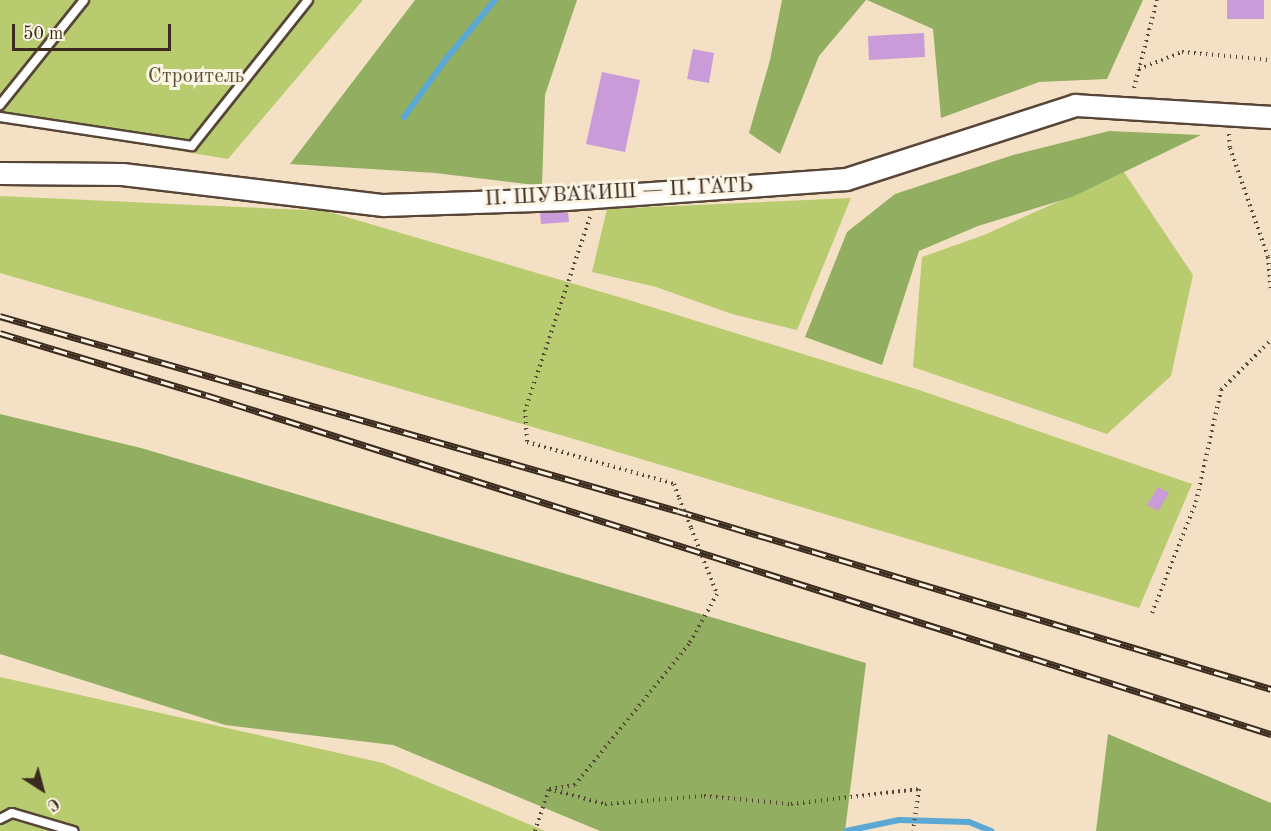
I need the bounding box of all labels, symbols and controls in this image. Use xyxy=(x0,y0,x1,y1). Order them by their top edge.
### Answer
scale bar xyxy=(15,12,174,50)
text: 50 m xyxy=(23,25,63,43)
park label: Строитель xyxy=(148,64,244,90)
street label: П. ШУВАКИШ — П. ГАТЬ xyxy=(484,173,754,213)
north arrow xyxy=(12,759,72,819)
text: С xyxy=(44,794,62,813)

